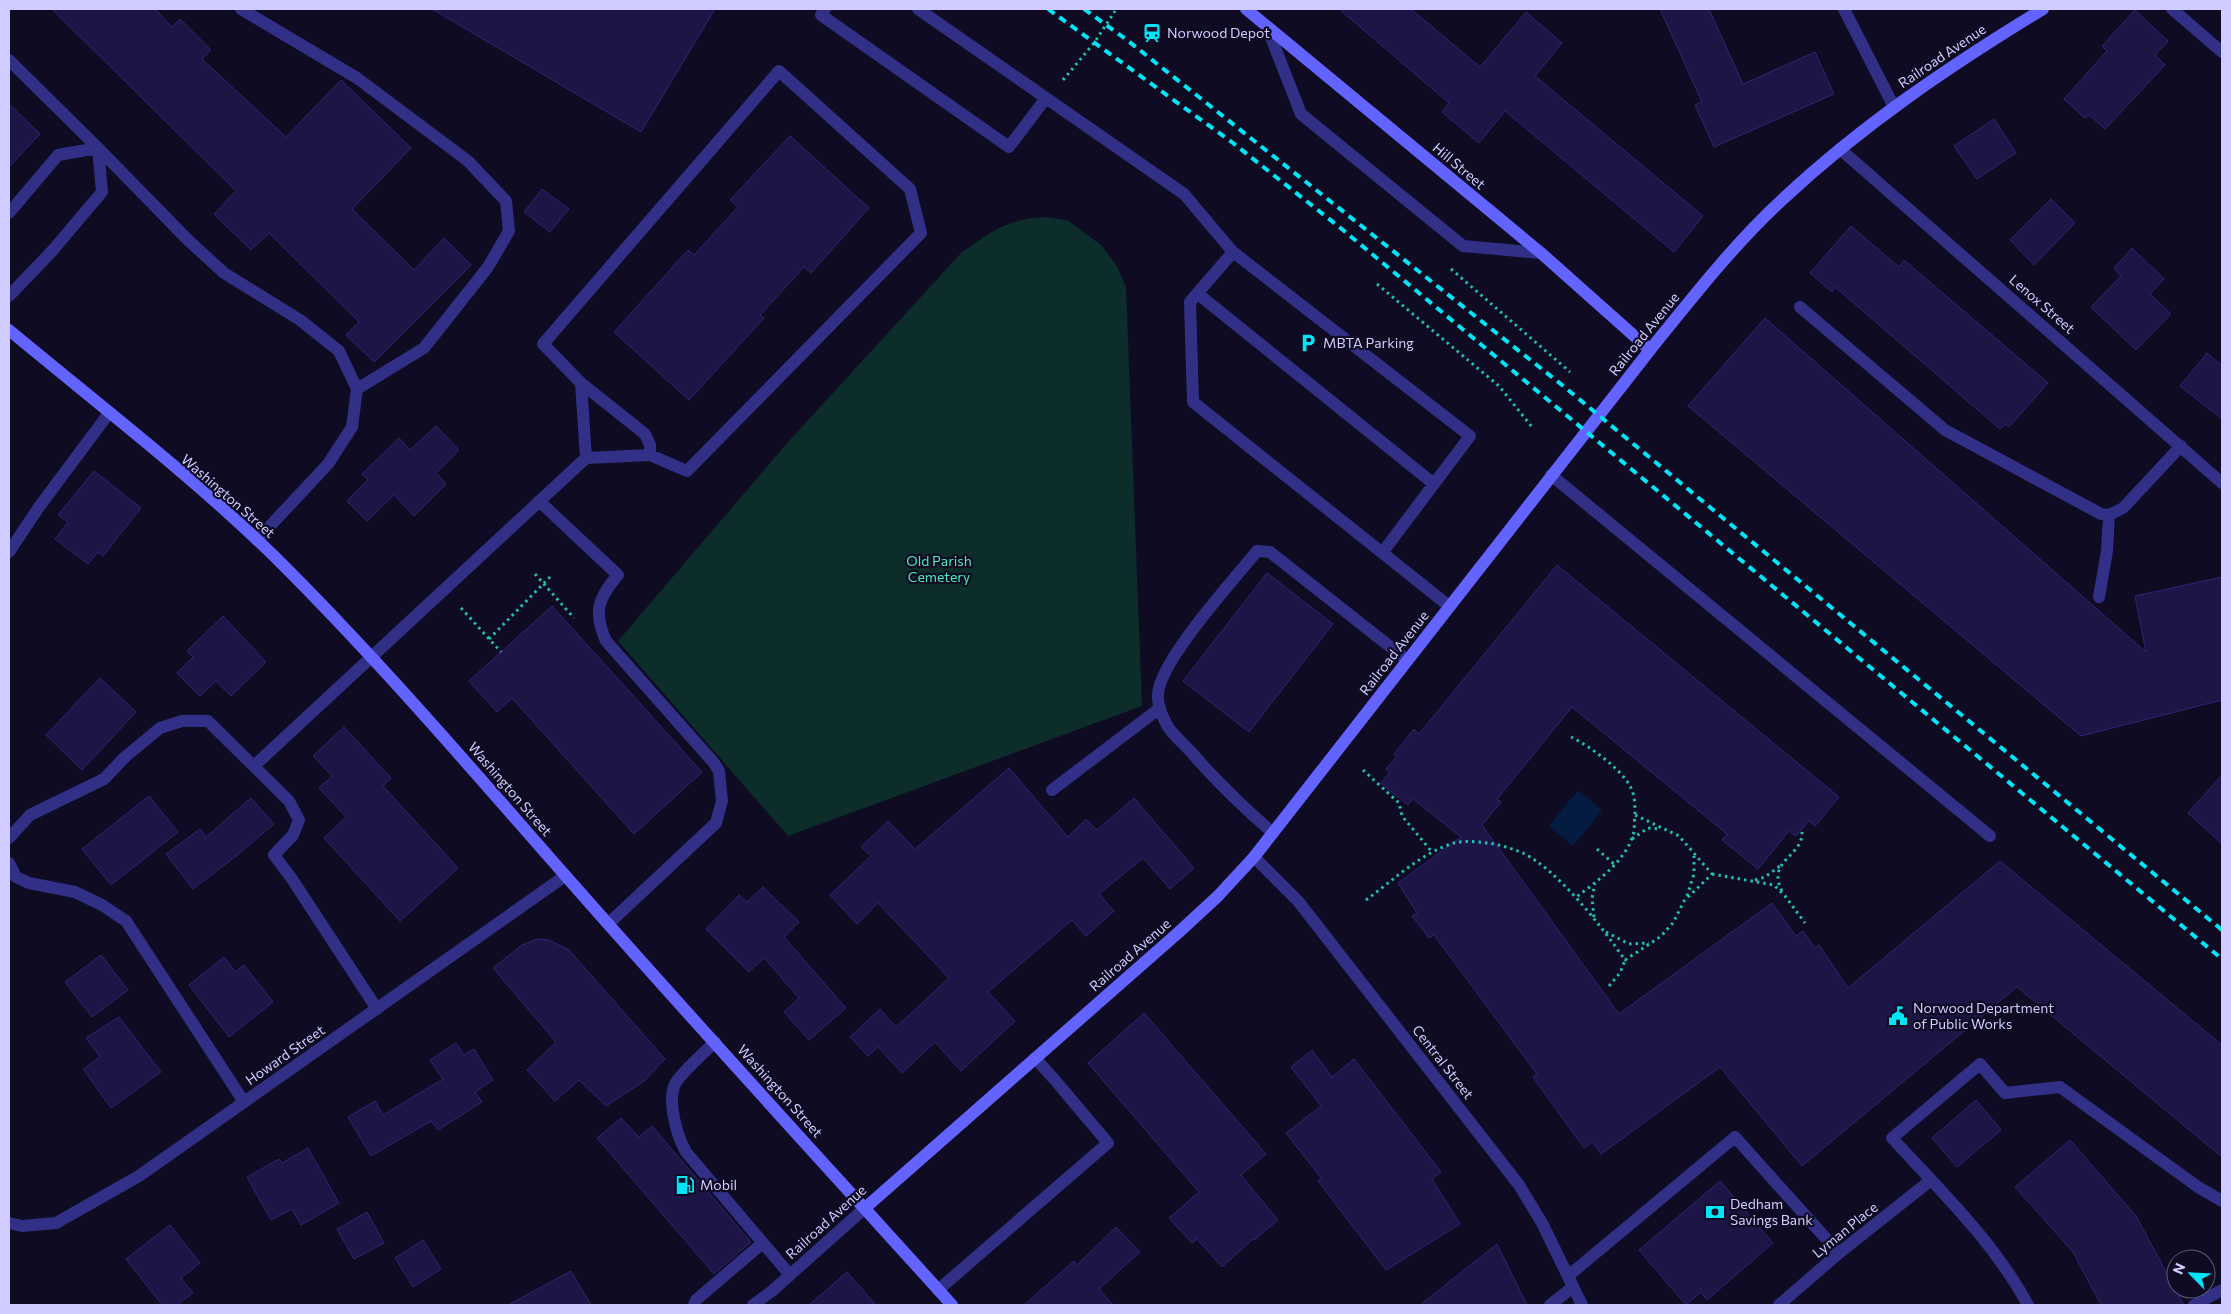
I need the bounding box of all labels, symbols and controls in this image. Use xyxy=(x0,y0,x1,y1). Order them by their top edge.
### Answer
street label: Railroad Avenue xyxy=(1895,20,1989,91)
station icon: Norwood Depot xyxy=(1141,22,1163,44)
place label: Norwood Depot xyxy=(1167,24,1270,41)
street label: Hill Street xyxy=(1430,139,1489,193)
street label: Lenox Street xyxy=(2006,271,2079,337)
street label: Railroad Avenue xyxy=(1605,289,1682,379)
parking icon: MBTA Parking xyxy=(1297,332,1319,354)
place label: MBTA Parking xyxy=(1323,334,1414,351)
street label: Washington Street xyxy=(178,450,279,541)
park label: Old Parish Cemetery xyxy=(906,552,972,585)
street label: Railroad Avenue xyxy=(1355,607,1432,698)
street label: Washington Street xyxy=(465,738,556,839)
street label: Railroad Avenue xyxy=(1085,915,1174,995)
place label: Norwood Department of Public Works xyxy=(1913,999,2054,1032)
public building icon: Norwood Department of Public Works xyxy=(1887,1005,1909,1027)
street label: Howard Street xyxy=(242,1021,328,1088)
street label: Central Street xyxy=(1409,1021,1478,1102)
street label: Washington Street xyxy=(734,1041,827,1141)
fuel station icon: Mobil xyxy=(674,1174,696,1196)
place label: Mobil xyxy=(700,1176,737,1193)
street label: Railroad Avenue xyxy=(782,1181,869,1262)
place label: Dedham Savings Bank xyxy=(1730,1195,1813,1228)
street label: Lyman Place xyxy=(1809,1198,1881,1261)
bank icon: Dedham Savings Bank xyxy=(1704,1201,1726,1223)
north arrow xyxy=(2166,1249,2216,1299)
text: N xyxy=(2169,1260,2189,1277)

